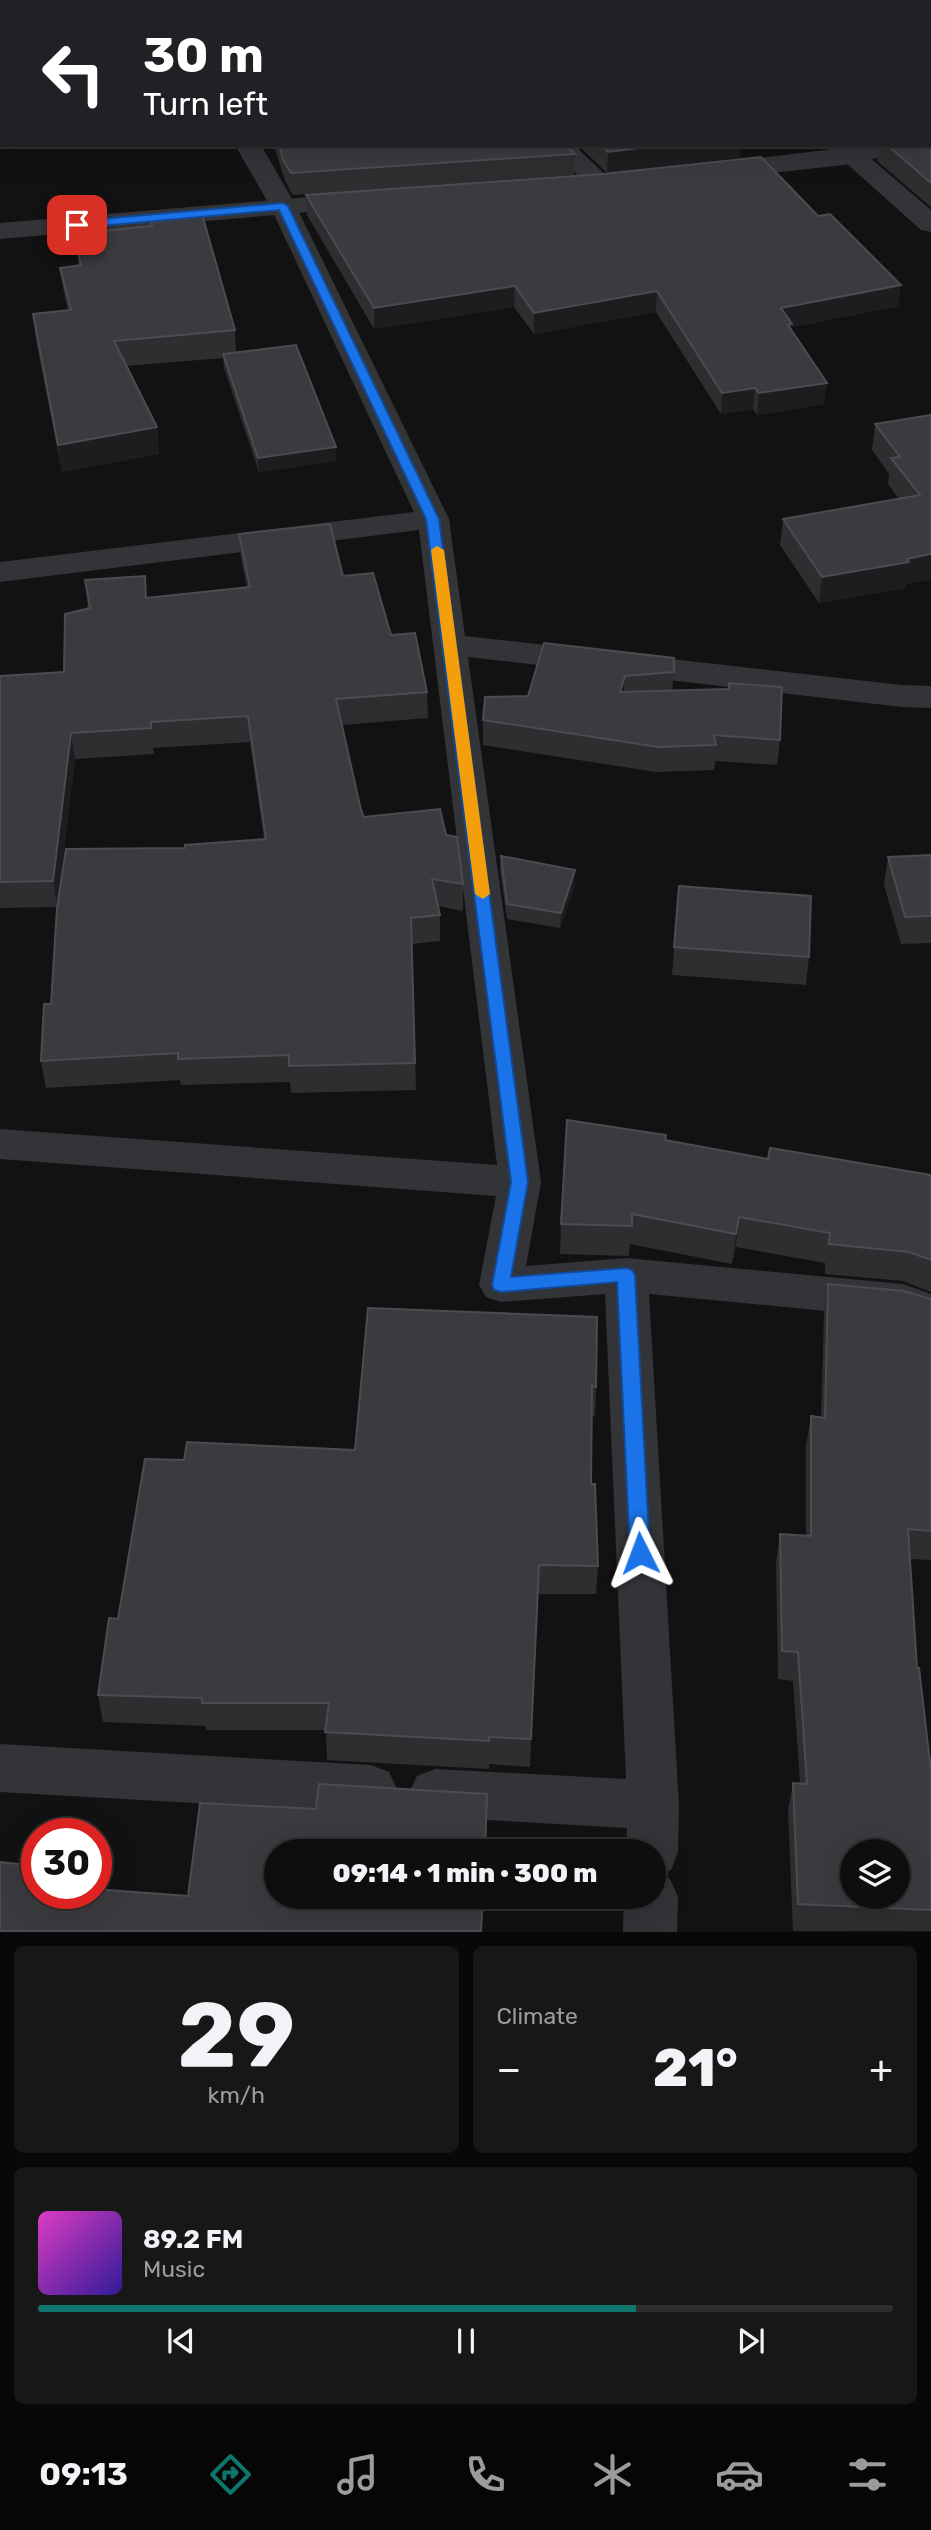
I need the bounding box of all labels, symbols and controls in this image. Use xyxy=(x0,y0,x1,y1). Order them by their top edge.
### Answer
text: 30 m xyxy=(143,26,264,84)
icon: left xyxy=(28,28,119,119)
text: Turn left xyxy=(143,85,268,123)
pin xyxy=(47,195,107,255)
icon: arrive xyxy=(58,206,96,244)
position arrow xyxy=(603,1516,677,1590)
speed limit sign: 30 xyxy=(21,1818,112,1909)
map controls xyxy=(840,1839,910,1909)
button: layers xyxy=(840,1839,910,1909)
text: 09:14 · 1 min · 300 m xyxy=(333,1858,597,1889)
text: 29 xyxy=(178,1981,295,2089)
text: Climate xyxy=(497,2002,578,2030)
text: 21° xyxy=(653,2037,737,2099)
text: − xyxy=(497,2046,521,2092)
text: + xyxy=(869,2046,893,2092)
text: km/h xyxy=(208,2081,265,2109)
text: 89.2 FM xyxy=(143,2224,243,2255)
text: Music xyxy=(143,2255,205,2283)
icon: previous xyxy=(162,2322,200,2360)
icon: pause xyxy=(447,2322,485,2360)
icon: next xyxy=(732,2322,770,2360)
icon: directions xyxy=(206,2450,255,2499)
icon: music xyxy=(333,2450,382,2499)
icon: phone xyxy=(461,2450,510,2499)
icon: climate xyxy=(588,2450,637,2499)
icon: car xyxy=(715,2450,764,2499)
icon: filters xyxy=(843,2450,892,2499)
text: 09:13 xyxy=(39,2455,128,2493)

